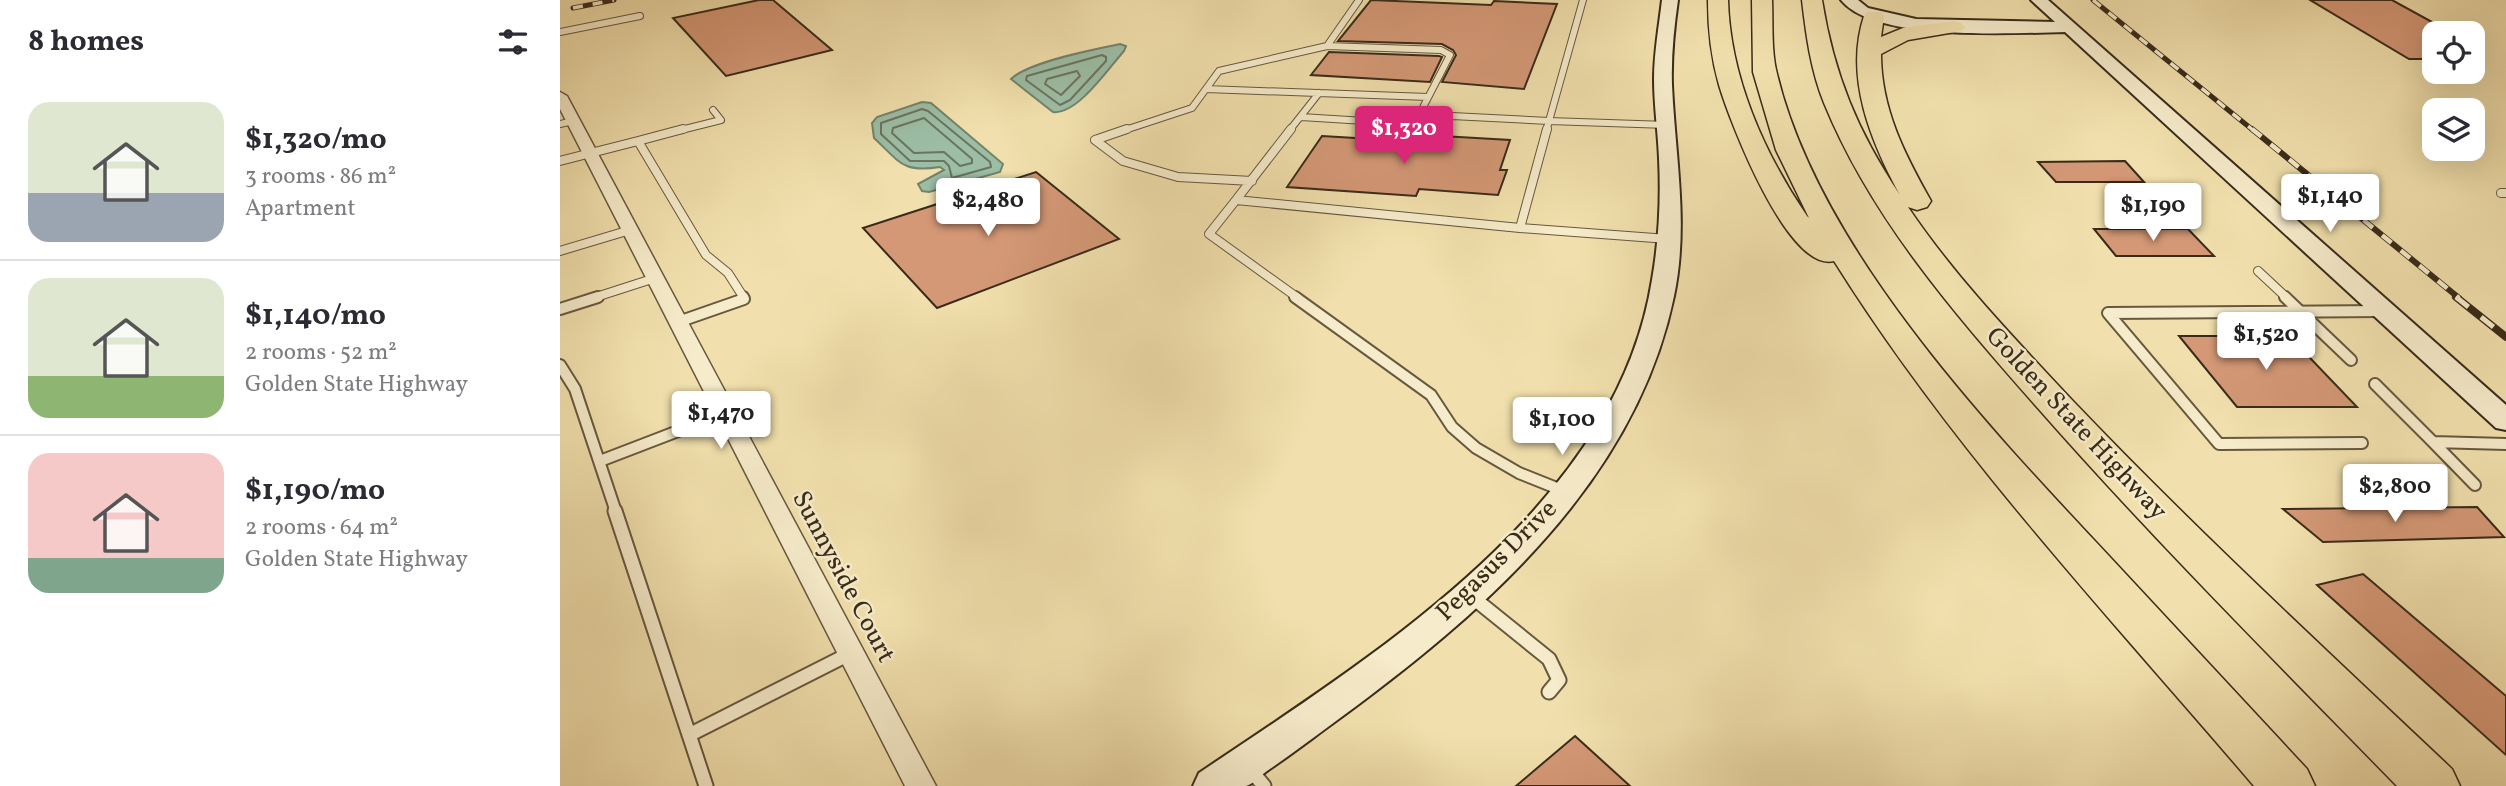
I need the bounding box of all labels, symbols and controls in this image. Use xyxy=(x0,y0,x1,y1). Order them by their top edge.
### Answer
text: 8 homes xyxy=(28,21,144,63)
map controls xyxy=(2422,21,2485,161)
button: locate xyxy=(2422,21,2485,84)
icon: filters xyxy=(494,23,532,61)
button: layers xyxy=(2422,98,2485,161)
pin: $1,320 xyxy=(1347,106,1461,166)
text: $1,320 xyxy=(1371,113,1437,145)
text: $1,320/mo xyxy=(245,119,387,161)
icon: home xyxy=(84,130,168,214)
text: 3 rooms · 86 m² xyxy=(245,161,396,193)
pin: $1,140 xyxy=(2273,174,2387,234)
pin: $2,480 xyxy=(931,178,1045,238)
text: $1,140 xyxy=(2297,181,2363,213)
pin: $1,190 xyxy=(2096,184,2210,243)
text: $2,480 xyxy=(952,185,1024,217)
text: $1,190 xyxy=(2120,190,2186,222)
text: Apartment xyxy=(245,193,356,225)
text: $1,140/mo xyxy=(245,295,386,337)
icon: home xyxy=(84,306,168,390)
pin: $1,520 xyxy=(2209,312,2323,372)
text: $1,520 xyxy=(2233,319,2299,351)
street label: Golden State Highway xyxy=(1977,320,2175,528)
text: 2 rooms · 52 m² xyxy=(245,337,397,369)
text: Golden State Highway xyxy=(245,369,468,401)
pin: $1,470 xyxy=(664,392,778,451)
text: $1,470 xyxy=(688,398,754,430)
pin: $1,100 xyxy=(1505,398,1619,457)
text: $1,100 xyxy=(1529,404,1595,436)
pin: $2,800 xyxy=(2338,464,2452,524)
text: $1,190/mo xyxy=(245,470,385,512)
text: $2,800 xyxy=(2359,471,2431,503)
icon: home xyxy=(84,481,168,565)
street label: Sunnyside Court xyxy=(783,485,903,669)
street label: Pegasus Drive xyxy=(1428,492,1566,630)
text: 2 rooms · 64 m² xyxy=(245,512,398,544)
text: Golden State Highway xyxy=(245,544,468,576)

